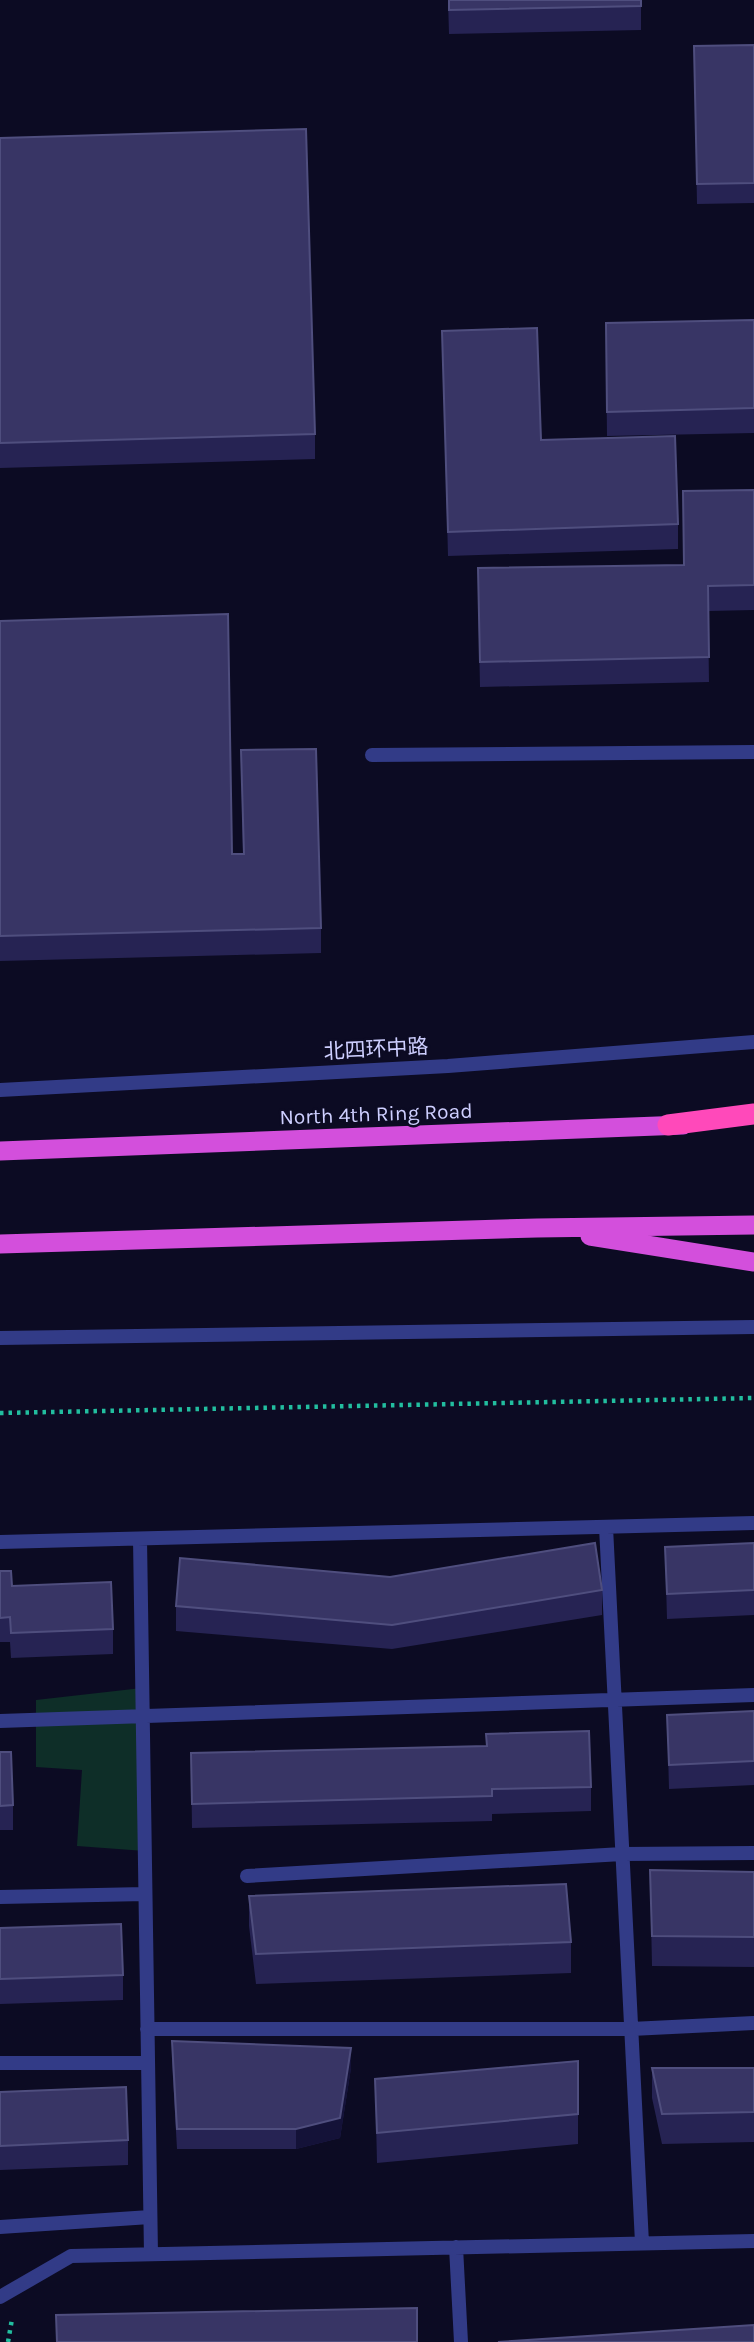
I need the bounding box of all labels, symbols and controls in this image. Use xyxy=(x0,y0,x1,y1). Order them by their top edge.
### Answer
street label: 北四环中路 xyxy=(323,1034,429,1064)
street label: North 4th Ring Road xyxy=(279,1099,473,1129)

